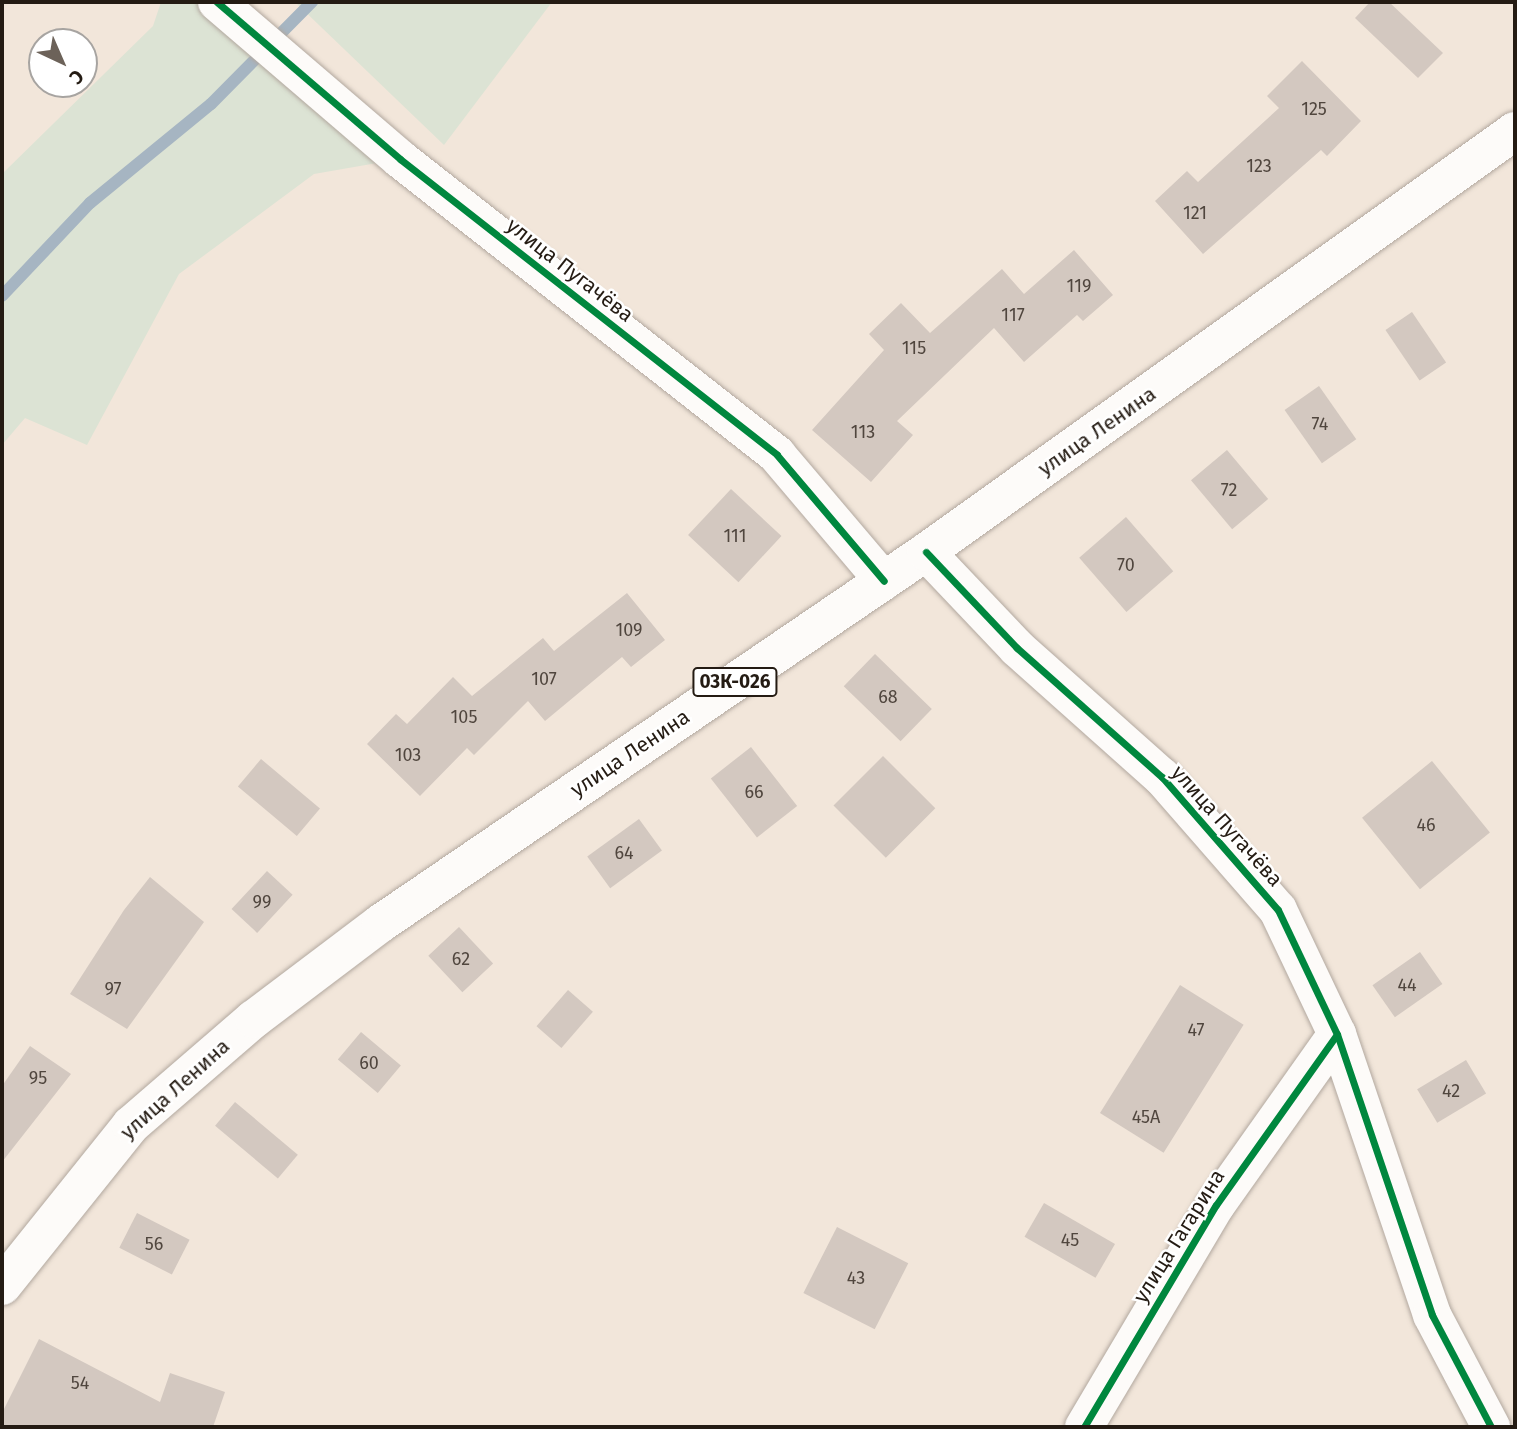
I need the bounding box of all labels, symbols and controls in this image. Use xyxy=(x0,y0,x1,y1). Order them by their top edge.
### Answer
north arrow xyxy=(28,28,98,98)
text: С xyxy=(65,65,88,89)
house number: 125 xyxy=(1301,98,1327,120)
house number: 123 xyxy=(1246,155,1272,177)
house number: 121 xyxy=(1183,202,1207,224)
street label: улица Пугачёва xyxy=(501,213,639,327)
house number: 119 xyxy=(1067,275,1091,297)
house number: 117 xyxy=(1001,304,1025,326)
house number: 115 xyxy=(902,337,926,359)
street label: улица Ленина xyxy=(1033,381,1161,481)
house number: 74 xyxy=(1312,413,1328,435)
house number: 113 xyxy=(851,421,875,443)
house number: 72 xyxy=(1221,479,1237,501)
house number: 111 xyxy=(724,525,746,547)
house number: 70 xyxy=(1117,554,1135,576)
house number: 109 xyxy=(615,619,643,641)
road number: 03К-026 xyxy=(691,666,779,698)
house number: 107 xyxy=(531,668,557,690)
house number: 68 xyxy=(878,686,898,708)
street label: улица Ленина xyxy=(566,704,694,802)
house number: 105 xyxy=(451,706,477,728)
house number: 103 xyxy=(395,744,421,766)
street label: улица Пугачёва xyxy=(1166,760,1288,892)
house number: 66 xyxy=(744,781,764,803)
house number: 46 xyxy=(1416,814,1436,836)
house number: 64 xyxy=(614,842,634,864)
house number: 99 xyxy=(253,891,271,913)
house number: 62 xyxy=(452,948,470,970)
house number: 44 xyxy=(1397,974,1417,996)
house number: 97 xyxy=(104,978,122,1000)
house number: 47 xyxy=(1187,1019,1205,1041)
street label: улица Ленина xyxy=(115,1033,235,1145)
house number: 60 xyxy=(359,1052,379,1074)
house number: 95 xyxy=(29,1067,47,1089)
house number: 42 xyxy=(1442,1080,1460,1102)
house number: 45А xyxy=(1132,1106,1160,1128)
street label: улица Гагарина xyxy=(1128,1165,1230,1307)
house number: 45 xyxy=(1061,1229,1079,1251)
house number: 56 xyxy=(145,1233,163,1255)
house number: 43 xyxy=(847,1267,865,1289)
house number: 54 xyxy=(71,1372,89,1394)

